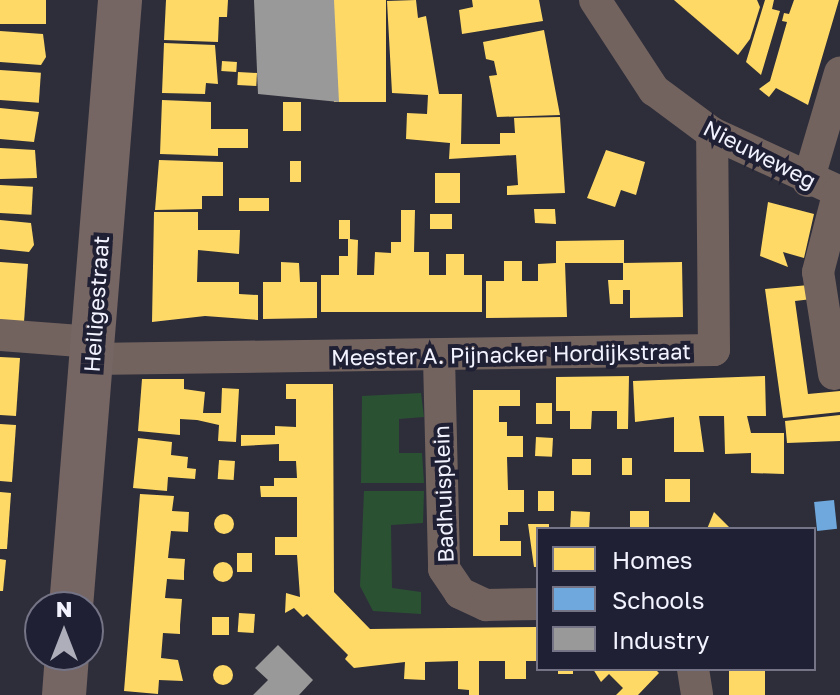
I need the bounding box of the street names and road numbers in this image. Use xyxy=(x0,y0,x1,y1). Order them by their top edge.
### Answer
street label: Nieuweweg xyxy=(699,114,821,194)
street label: Heiligestraat xyxy=(78,235,114,373)
street label: Meester A. Pijnacker Hordijkstraat xyxy=(331,338,691,370)
street label: Badhuisplein xyxy=(427,425,459,563)

